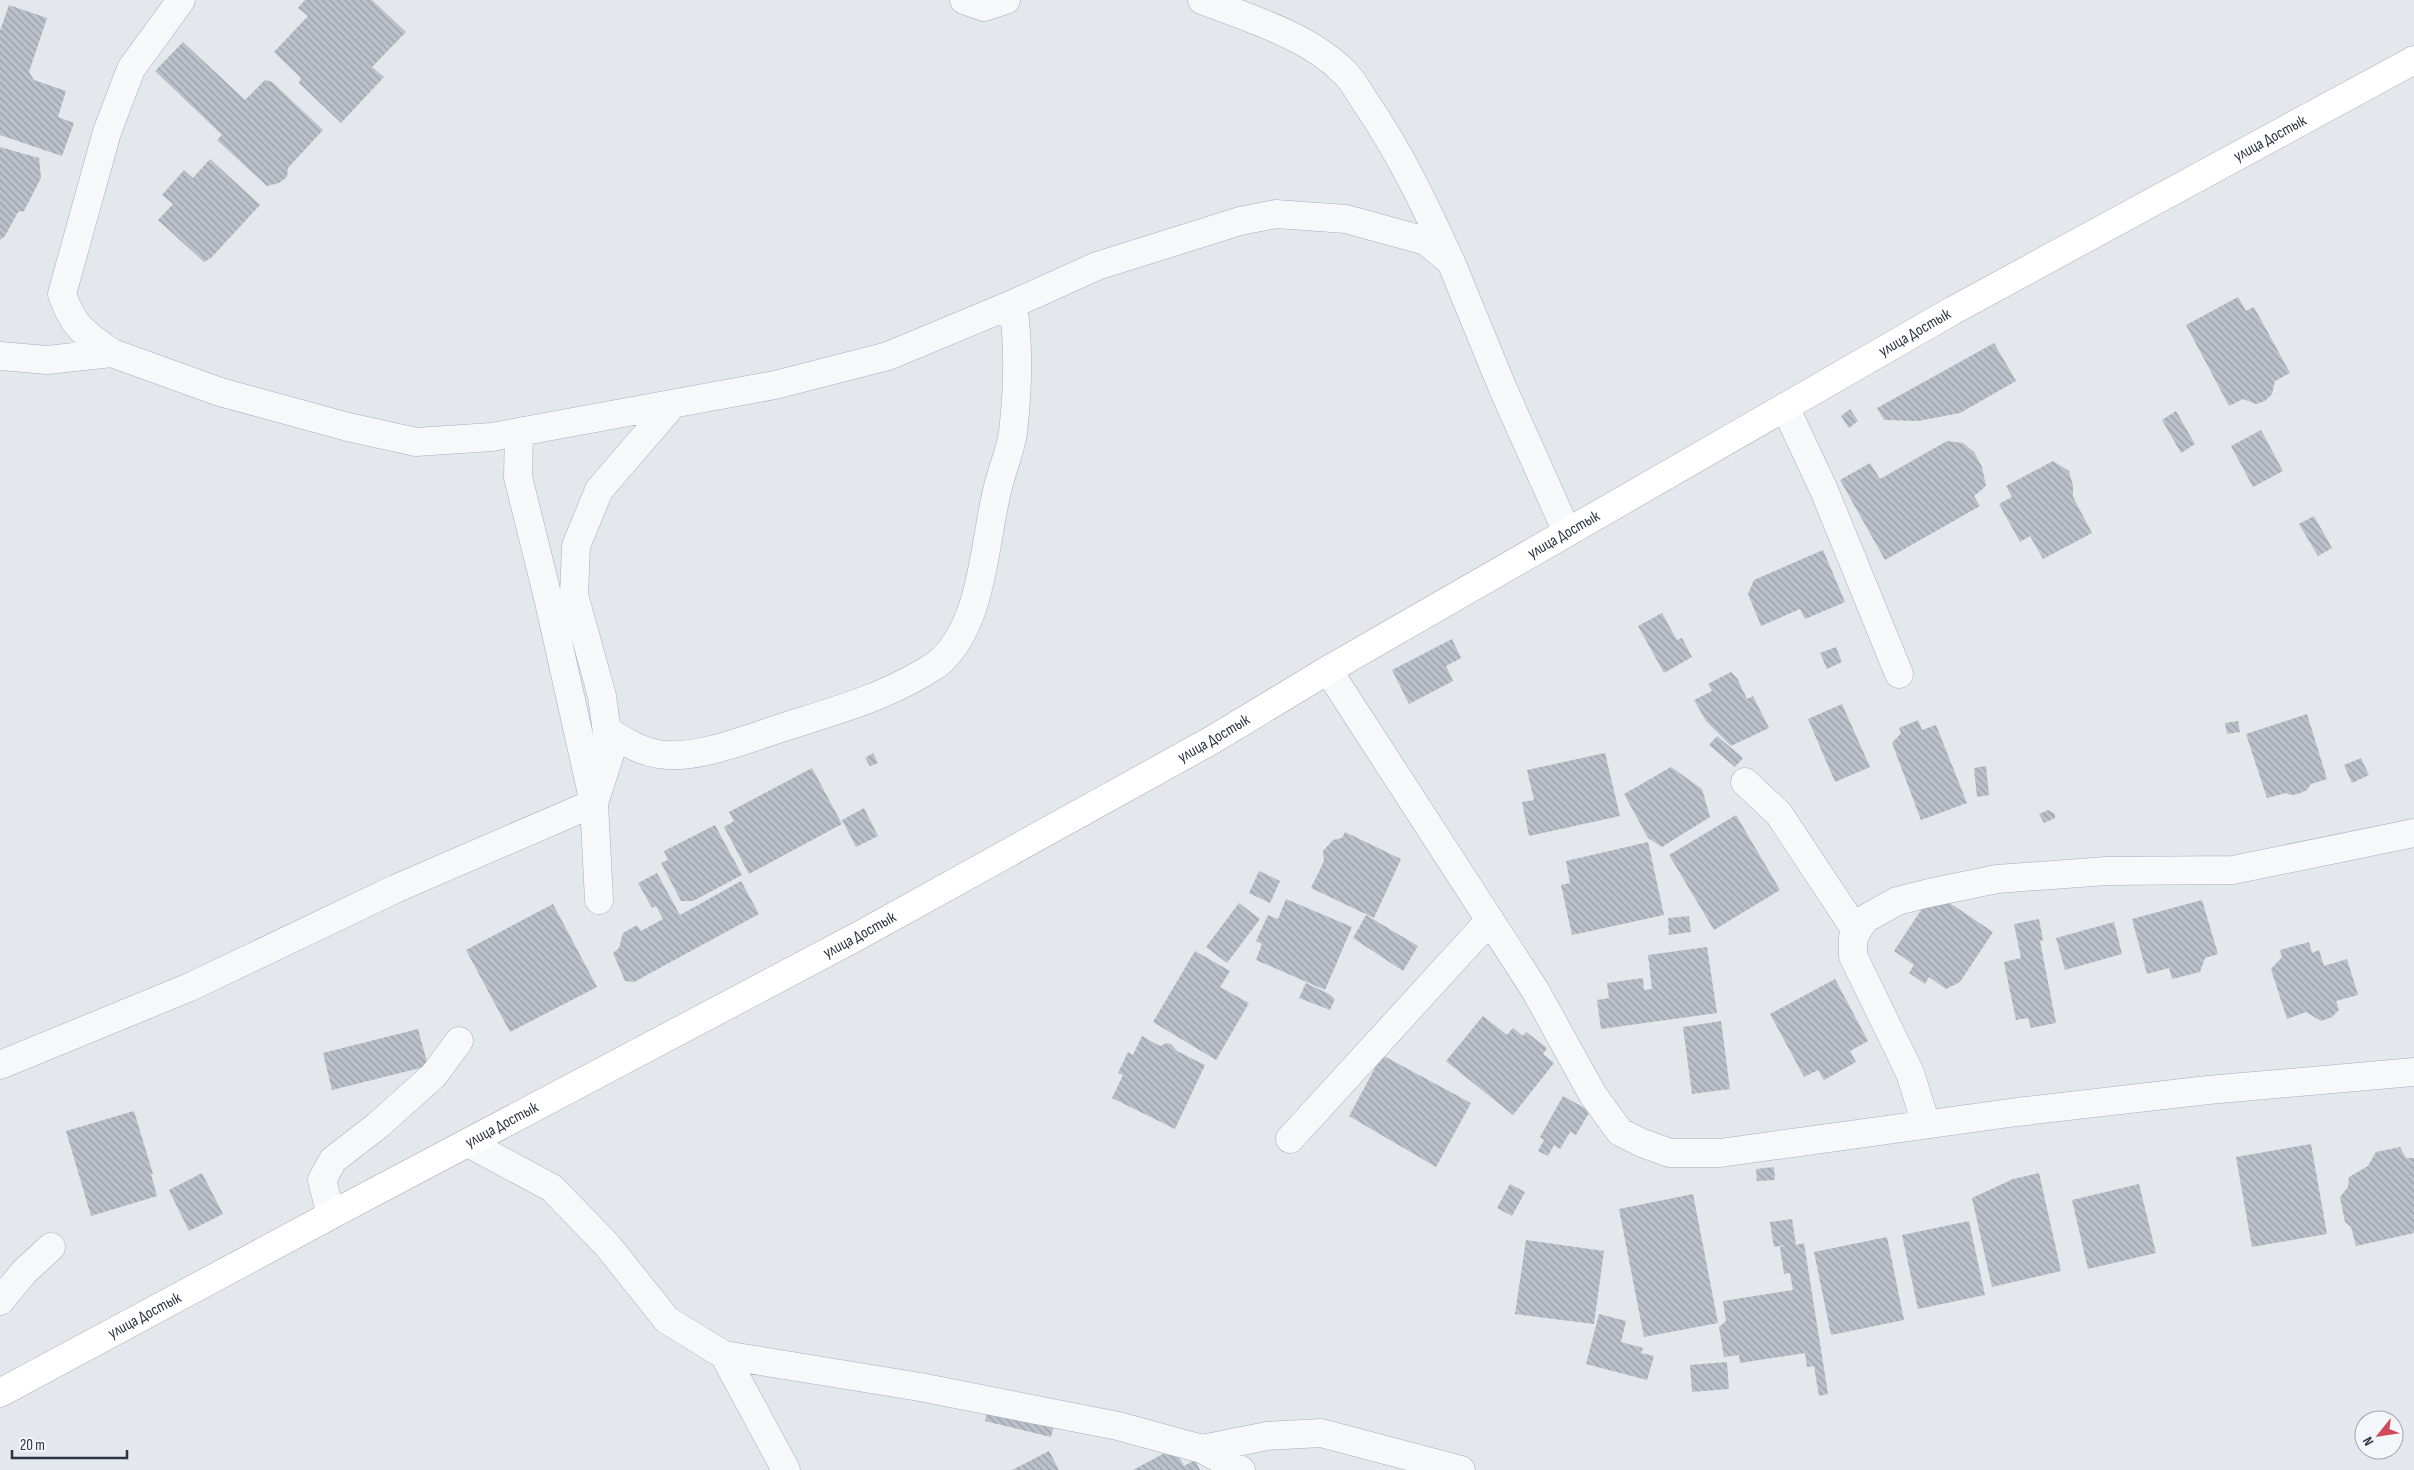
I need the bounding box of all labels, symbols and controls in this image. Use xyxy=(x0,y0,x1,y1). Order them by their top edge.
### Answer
street label: улица Достык xyxy=(2230,110,2310,166)
street label: улица Достык xyxy=(1875,304,1955,361)
street label: улица Достык xyxy=(1524,506,1604,563)
street label: улица Достык xyxy=(1174,710,1254,767)
street label: улица Достык xyxy=(820,907,900,962)
street label: улица Достык xyxy=(462,1097,542,1152)
street label: улица Достык xyxy=(105,1288,185,1343)
north arrow xyxy=(2354,1410,2404,1460)
scale bar xyxy=(12,1428,128,1460)
text: N xyxy=(2359,1434,2377,1449)
text: 20 m xyxy=(20,1436,45,1455)

